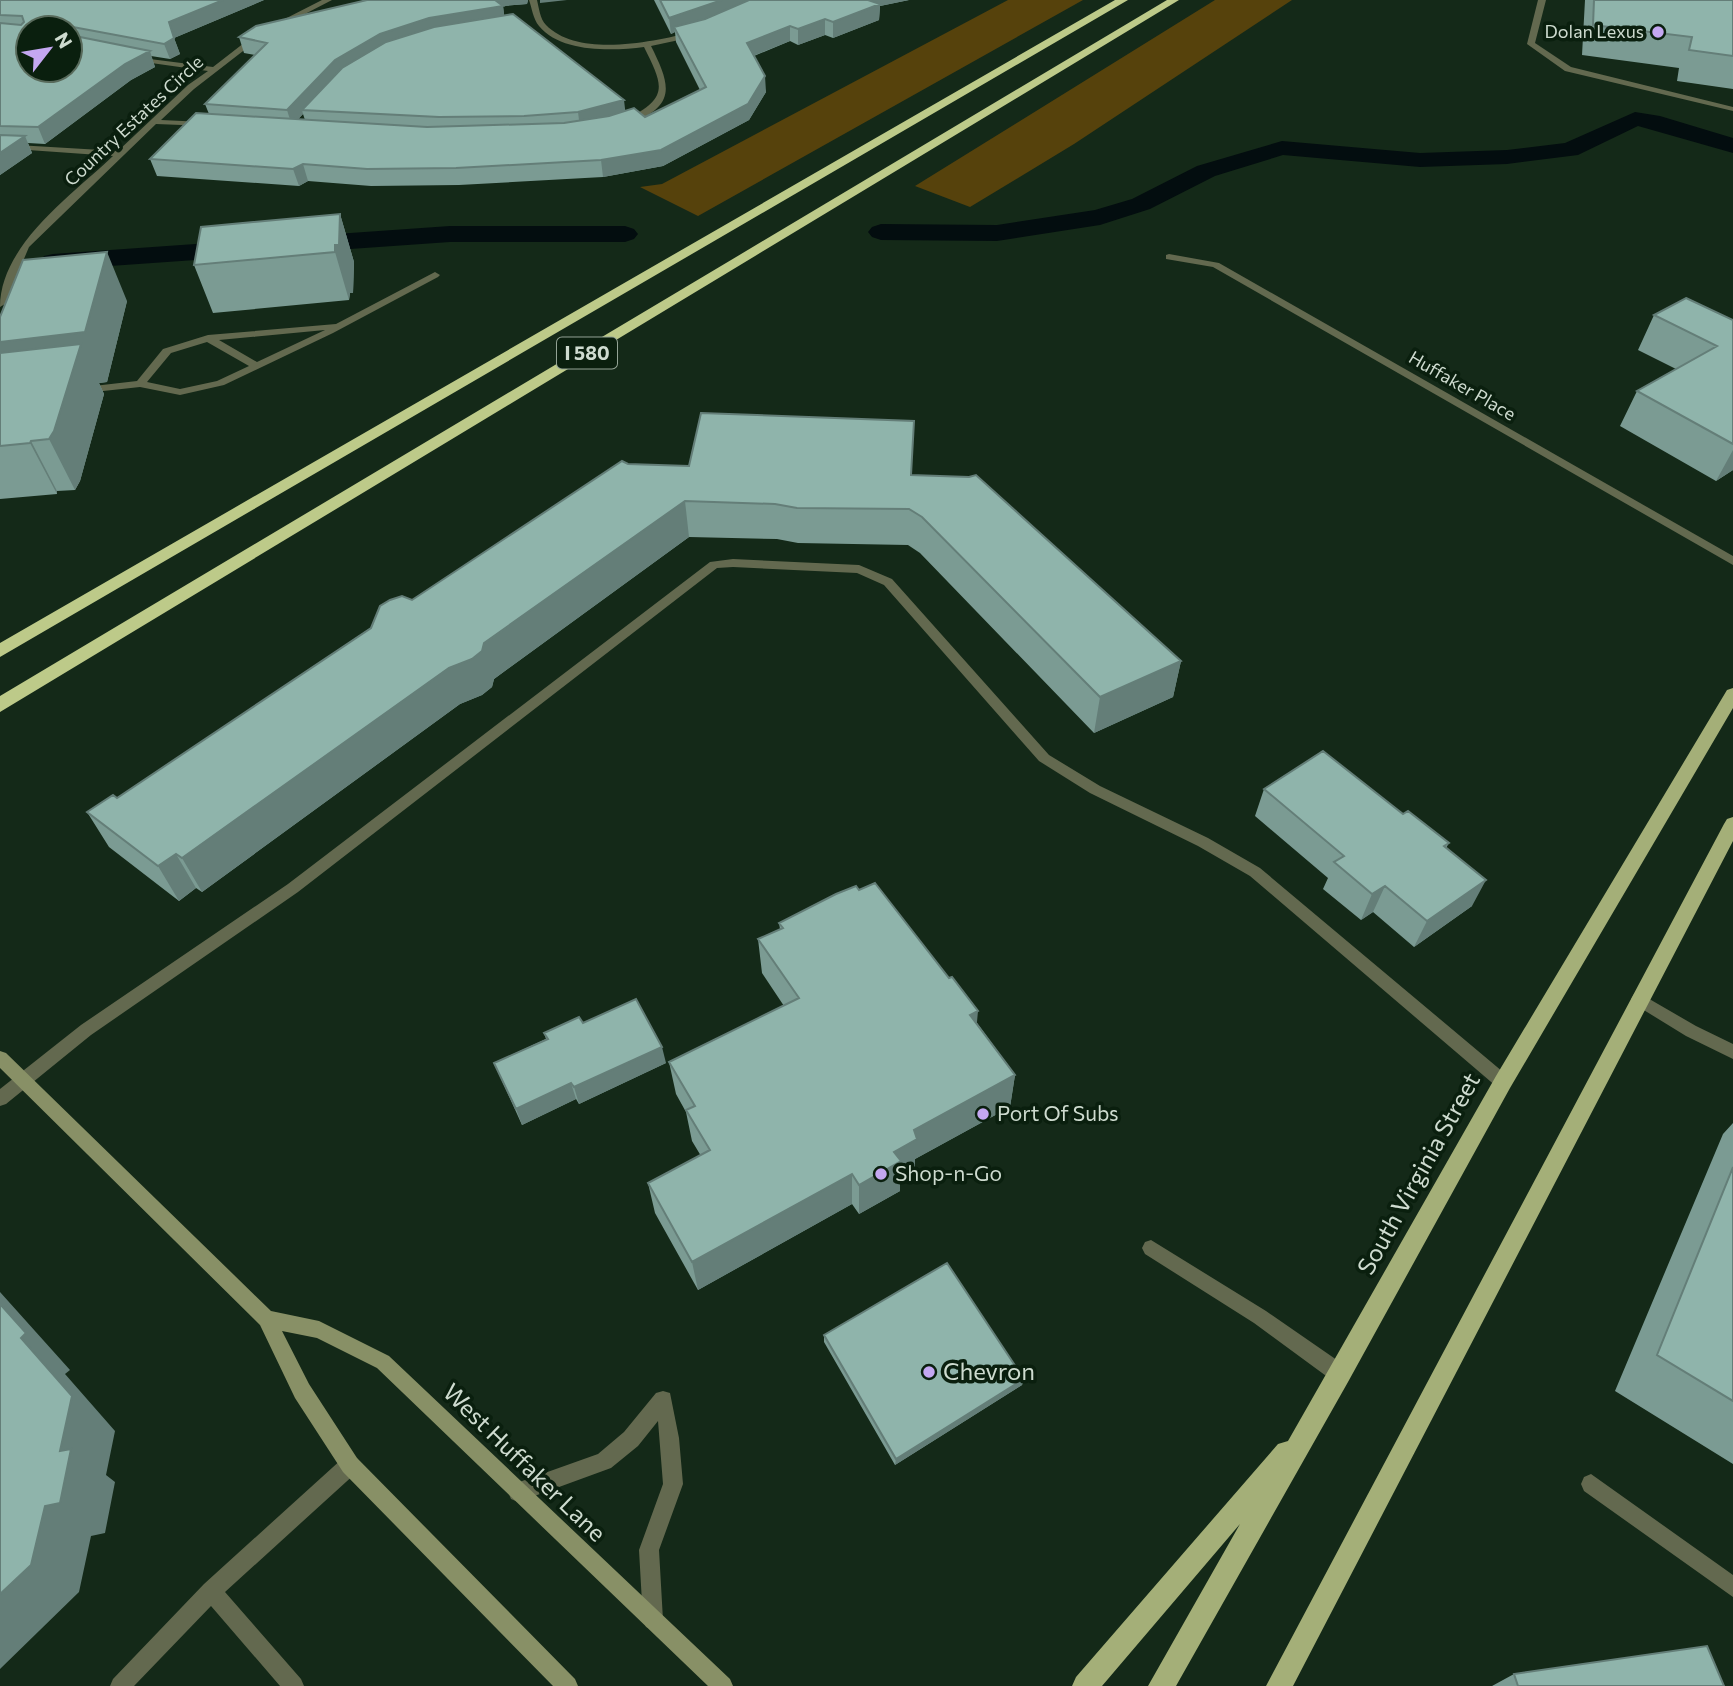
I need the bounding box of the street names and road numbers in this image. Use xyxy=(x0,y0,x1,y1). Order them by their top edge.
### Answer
street label: Country Estates Circle xyxy=(59,50,207,190)
road number: I 580 xyxy=(557,338,617,368)
street label: Huffaker Place xyxy=(1405,346,1520,425)
street label: South Virginia Street xyxy=(1350,1067,1485,1279)
street label: West Huffaker Lane xyxy=(438,1377,612,1547)

